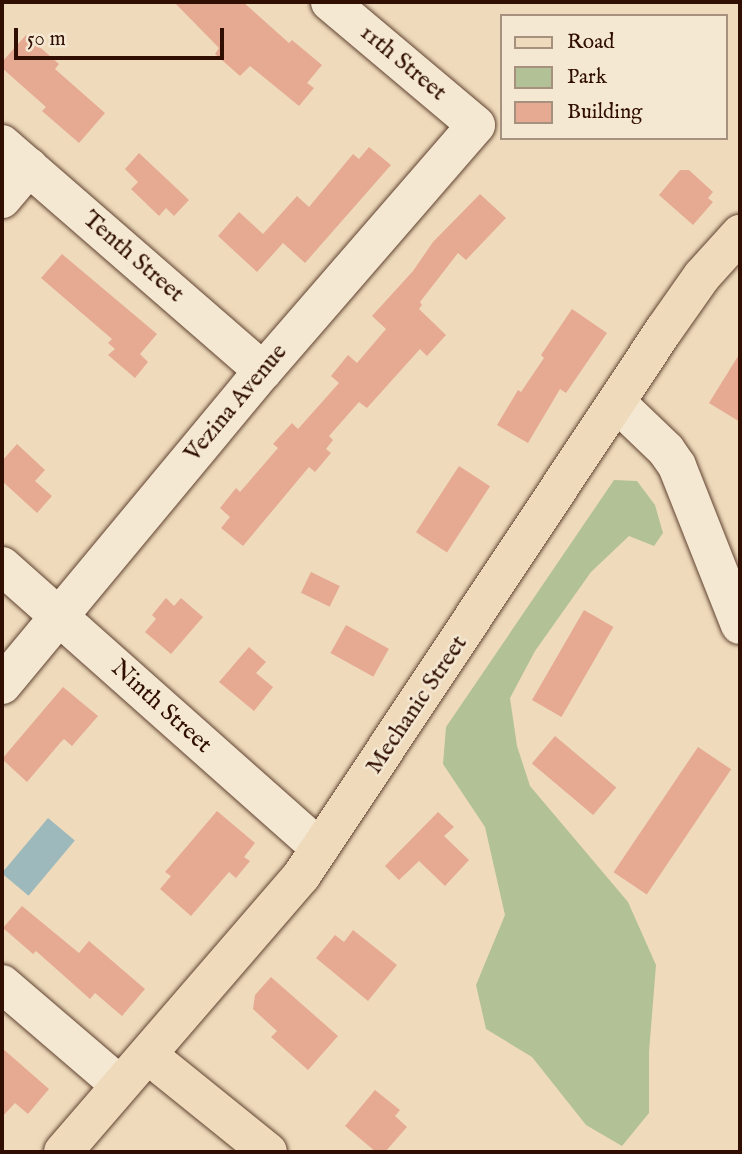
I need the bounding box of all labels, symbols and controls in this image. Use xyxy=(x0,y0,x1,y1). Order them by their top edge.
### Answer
scale bar xyxy=(18,14,228,58)
legend xyxy=(500,14,728,140)
street label: 11th Street xyxy=(354,19,452,107)
text: 50 m xyxy=(27,26,66,53)
text: Road xyxy=(567,29,614,56)
text: Park xyxy=(567,64,607,91)
text: Building xyxy=(567,99,642,126)
street label: Tenth Street xyxy=(76,205,190,309)
street label: Vezina Avenue xyxy=(178,338,294,468)
street label: Mechanic Street xyxy=(360,630,474,780)
street label: Ninth Street xyxy=(105,654,217,760)

